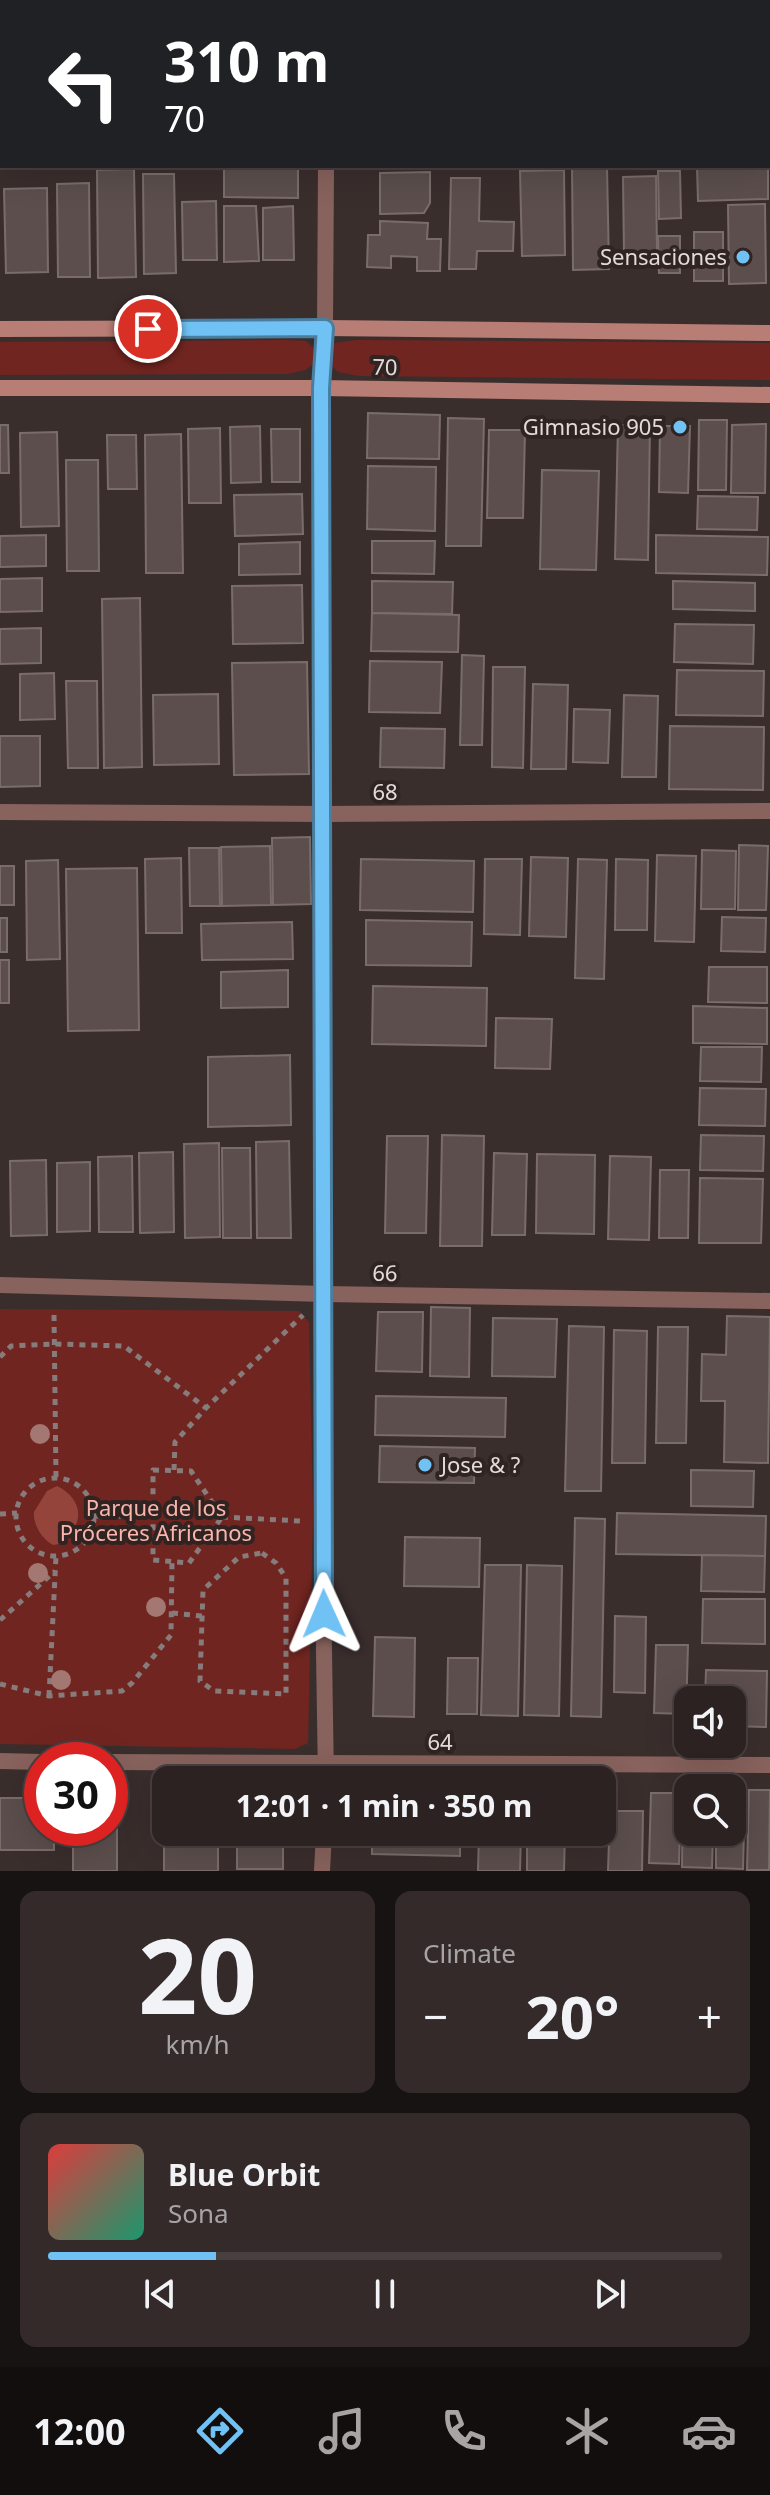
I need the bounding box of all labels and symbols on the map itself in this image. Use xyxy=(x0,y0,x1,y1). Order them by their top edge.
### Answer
place label: Sensaciones xyxy=(600,241,727,271)
marker: Sensaciones xyxy=(734,248,752,266)
pin xyxy=(114,295,182,363)
street label: 70 xyxy=(372,351,398,381)
place label: Gimnasio 905 xyxy=(523,411,664,441)
marker: Gimnasio 905 xyxy=(671,418,689,436)
street label: 68 xyxy=(372,776,398,806)
street label: 66 xyxy=(372,1257,398,1287)
place label: Jose & ? xyxy=(439,1449,520,1479)
marker: Jose & ? xyxy=(416,1456,434,1474)
park label: Parque de los Próceres Africanos xyxy=(60,1492,252,1547)
position arrow xyxy=(282,1572,366,1656)
street label: 64 xyxy=(427,1726,453,1756)
speed limit sign: 30 xyxy=(24,1742,128,1846)

